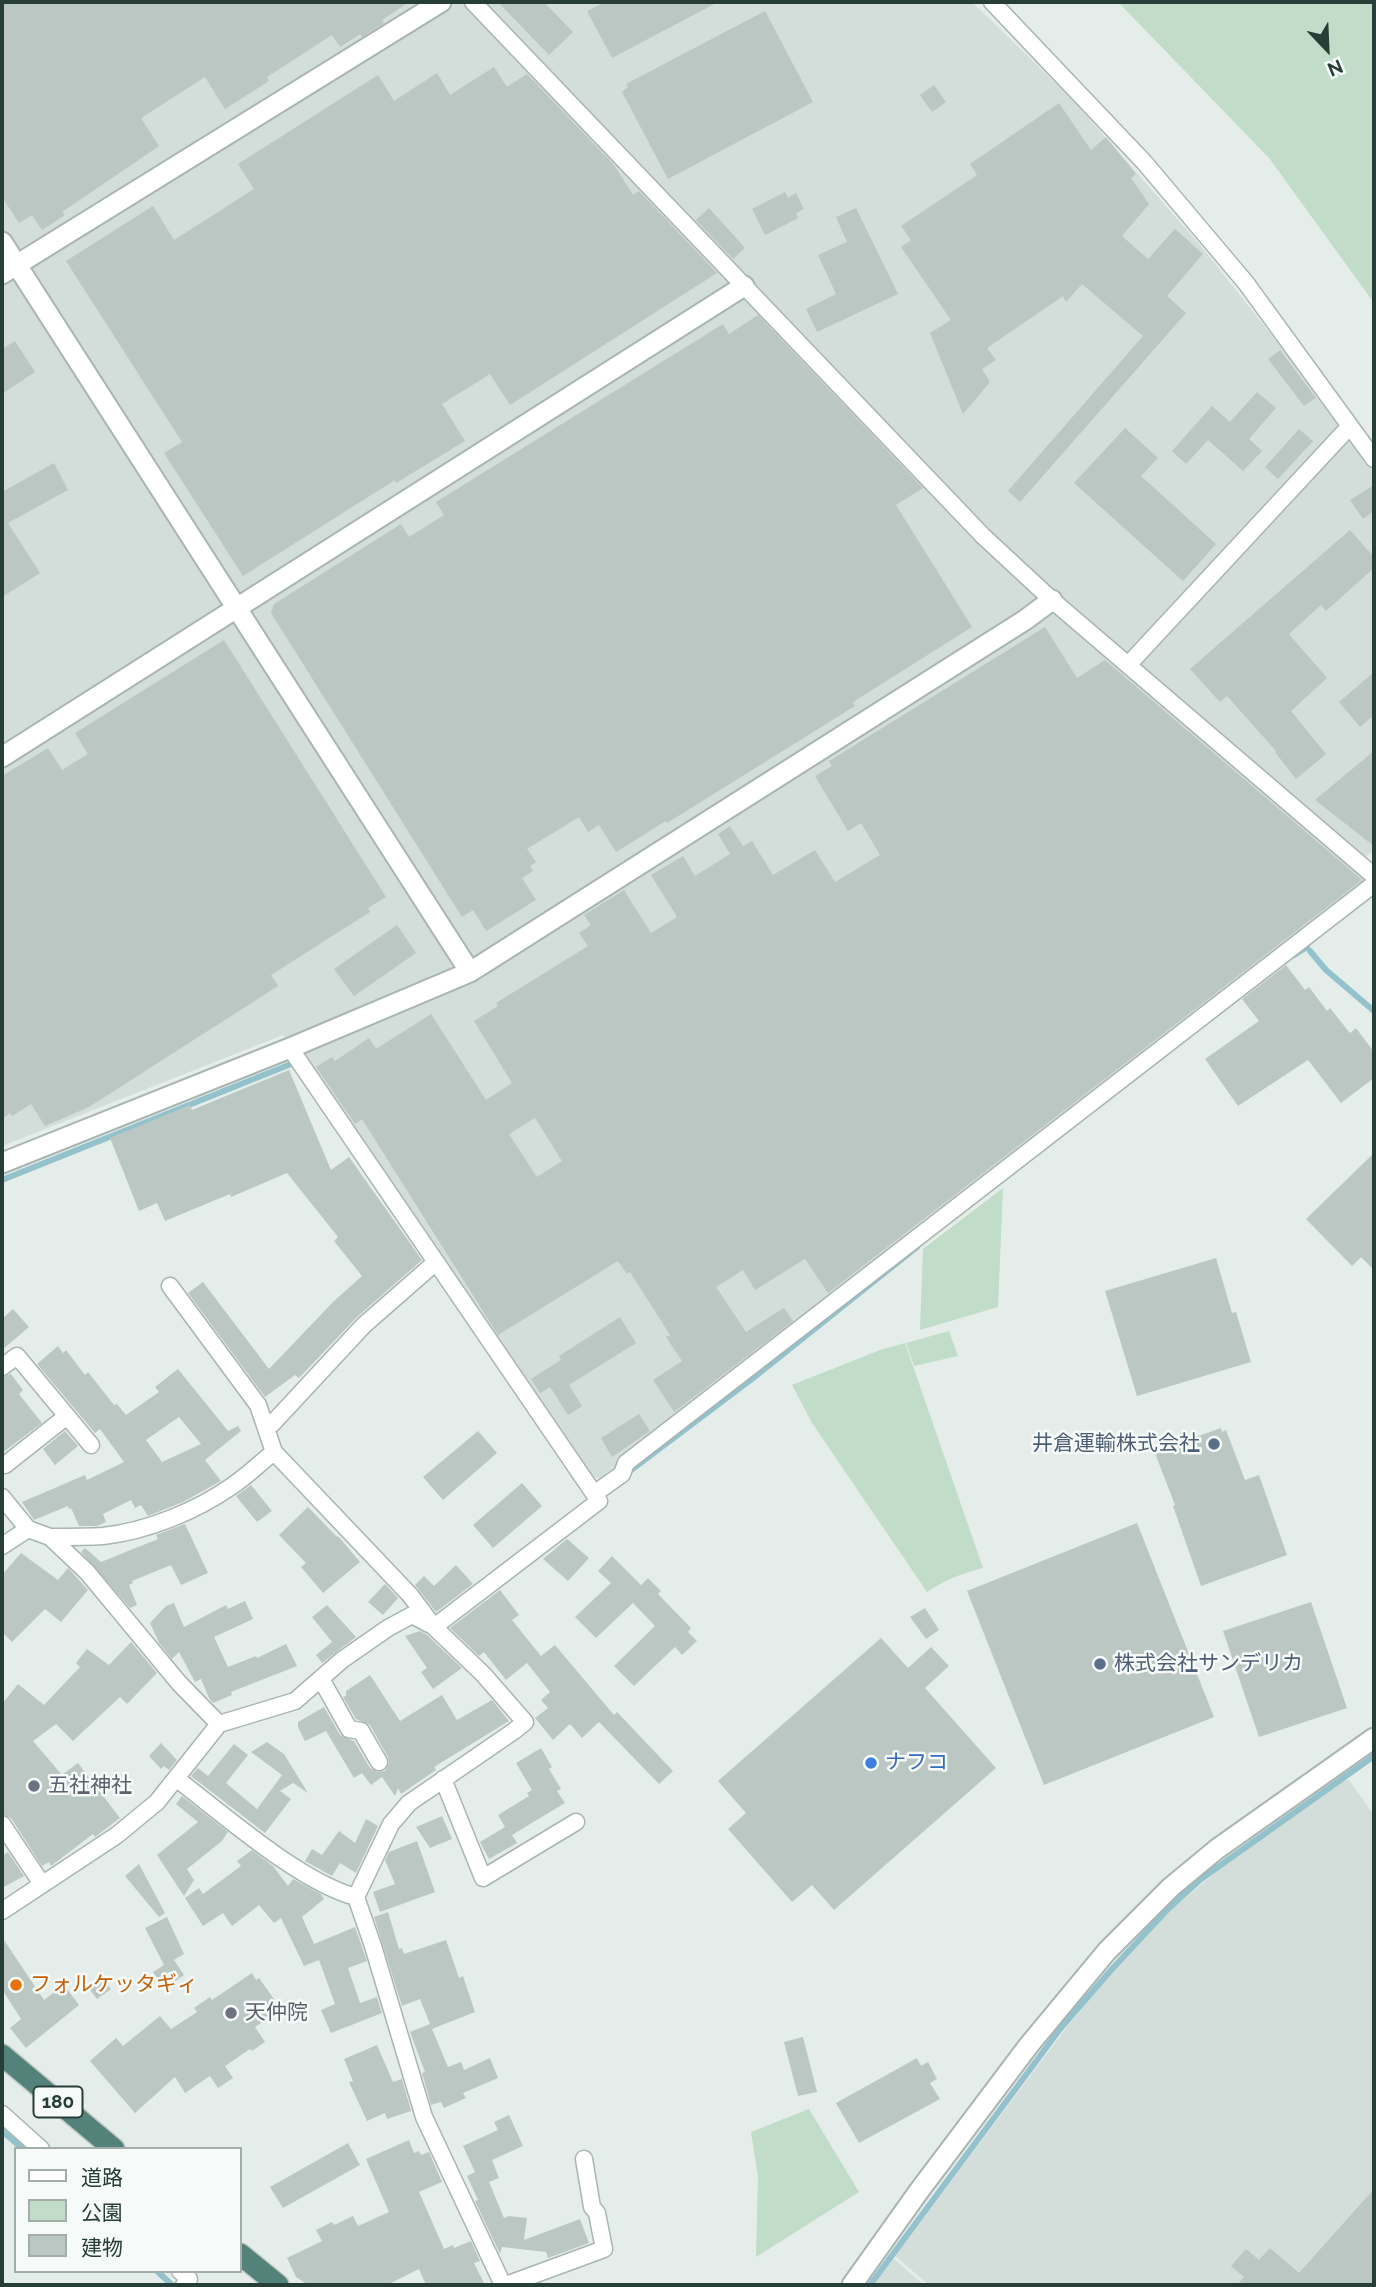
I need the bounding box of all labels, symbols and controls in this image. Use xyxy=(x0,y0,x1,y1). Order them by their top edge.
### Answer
north arrow xyxy=(1292,14,1362,84)
text: N xyxy=(1324,55,1346,81)
place label: 井倉運輸株式会社 xyxy=(1032,1431,1200,1457)
marker: 井倉運輸株式会社 xyxy=(1206,1436,1222,1452)
place label: 株式会社サンデリカ xyxy=(1114,1651,1303,1677)
marker: 株式会社サンデリカ xyxy=(1092,1656,1108,1672)
place label: ナフコ xyxy=(885,1750,948,1776)
marker: ナフコ xyxy=(863,1755,879,1771)
place label: 五社神社 xyxy=(48,1773,132,1799)
marker: 五社神社 xyxy=(26,1778,42,1794)
place label: フォルケッタギィ xyxy=(30,1972,198,1998)
marker: フォルケッタギィ xyxy=(8,1977,24,1993)
place label: 天仲院 xyxy=(245,2000,308,2026)
marker: 天仲院 xyxy=(223,2005,239,2021)
road number: 180 xyxy=(34,2086,82,2118)
legend xyxy=(14,2147,242,2273)
text: 道路 xyxy=(81,2165,123,2190)
text: 公園 xyxy=(81,2200,123,2225)
text: 建物 xyxy=(81,2235,123,2260)

